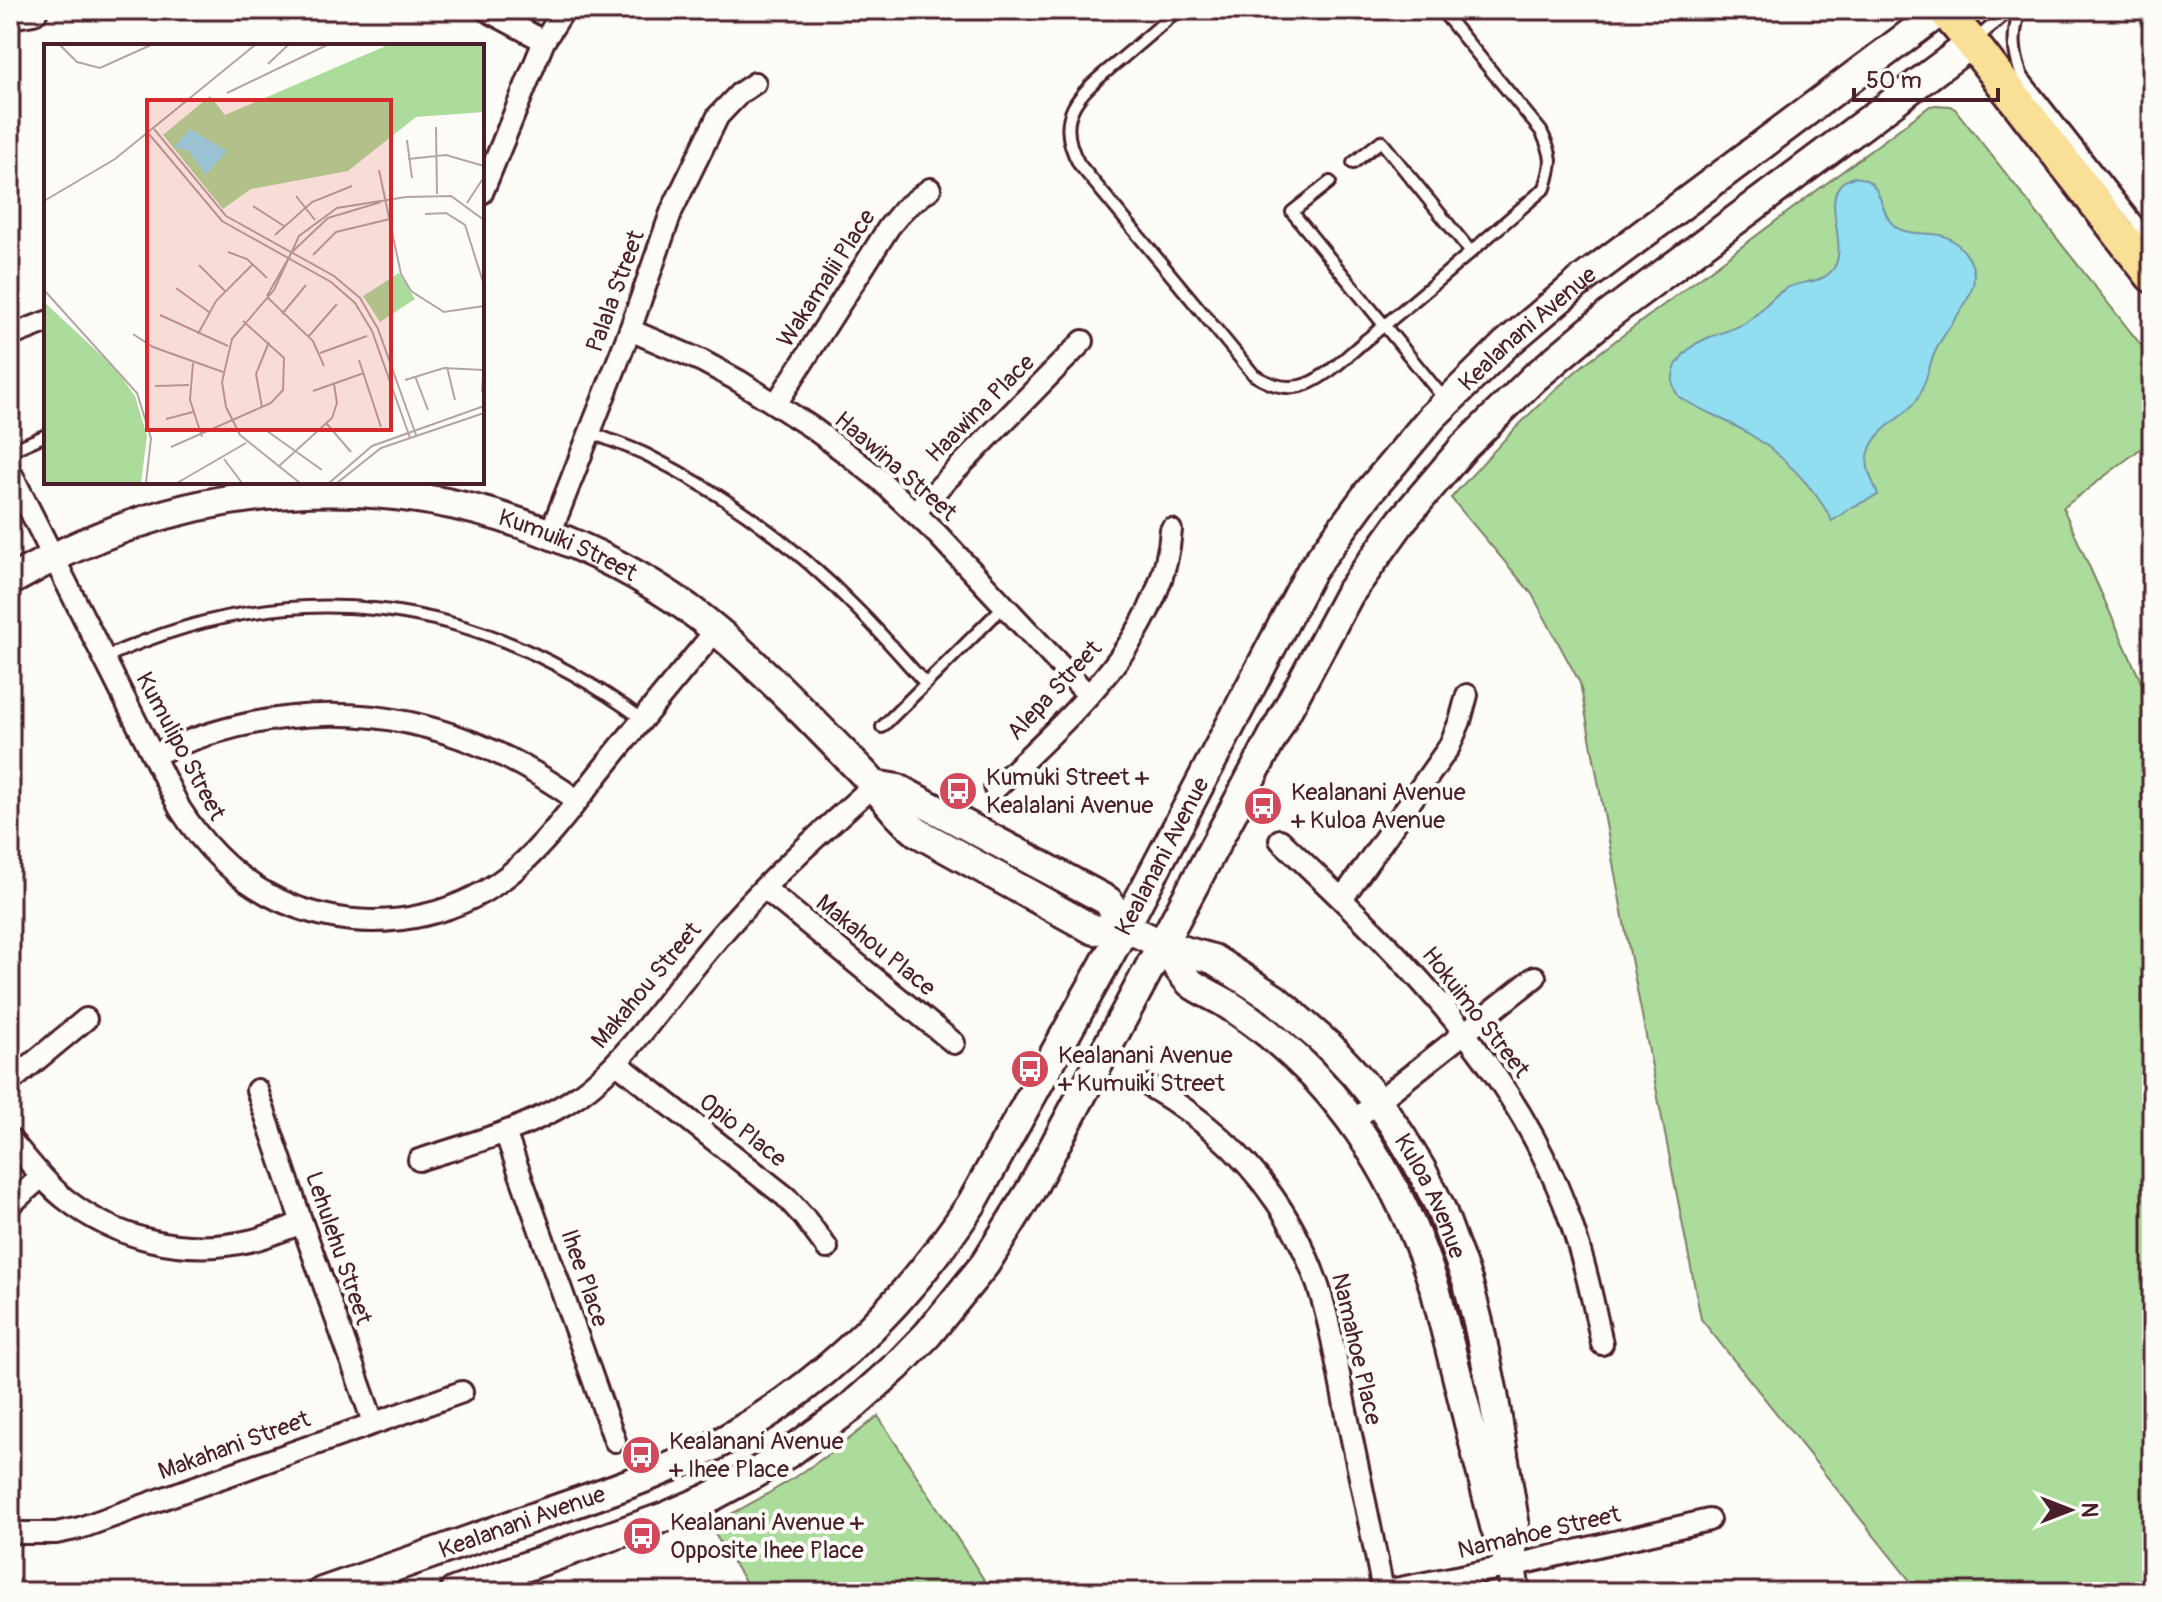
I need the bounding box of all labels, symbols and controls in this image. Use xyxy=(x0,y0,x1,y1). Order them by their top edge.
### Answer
inset map xyxy=(44,44,484,484)
scale bar xyxy=(1854,52,1998,102)
text: 50 m xyxy=(1866,66,1922,95)
street label: Wakamalii Place xyxy=(771,204,882,353)
street label: Palala Street xyxy=(580,226,651,356)
street label: Kealanani Avenue xyxy=(1453,260,1602,398)
street label: Haawina Place xyxy=(920,348,1041,469)
street label: Haawina Street xyxy=(829,405,963,528)
street label: Kumuiki Street xyxy=(495,503,642,588)
street label: Alepa Street xyxy=(1001,634,1108,746)
street label: Kumulipo Street xyxy=(129,667,232,826)
place label: Kumuki Street + Kealalani Avenue xyxy=(986,763,1153,820)
bus stop icon: Kumuki Street + Kealalani Avenue xyxy=(937,770,979,812)
street label: Kealanani Avenue xyxy=(1109,772,1216,941)
place label: Kealanani Avenue + Kuloa Avenue xyxy=(1290,778,1466,835)
bus stop icon: Kealanani Avenue + Kuloa Avenue xyxy=(1242,785,1284,827)
street label: Makahou Place xyxy=(810,888,941,1002)
street label: Makahou Street xyxy=(585,916,708,1054)
street label: Hokuimo Street xyxy=(1415,941,1536,1084)
place label: Kealanani Avenue + Kumuiki Street xyxy=(1057,1041,1233,1098)
bus stop icon: Kealanani Avenue + Kumuiki Street xyxy=(1009,1048,1051,1090)
street label: Opio Place xyxy=(693,1087,792,1174)
street label: Kuloa Avenue xyxy=(1388,1128,1472,1263)
street label: Lehulehu Street xyxy=(299,1168,378,1329)
street label: Ihee Place xyxy=(554,1226,615,1331)
street label: Namahoe Place xyxy=(1325,1270,1388,1428)
street label: Makahani Street xyxy=(154,1404,314,1486)
place label: Kealanani Avenue + Ihee Place xyxy=(668,1427,844,1484)
bus stop icon: Kealanani Avenue + Ihee Place xyxy=(620,1434,662,1476)
north arrow xyxy=(2030,1470,2110,1550)
street label: Kealanani Avenue xyxy=(435,1479,610,1565)
street label: Namahoe Street xyxy=(1455,1500,1624,1565)
text: N xyxy=(2075,1503,2103,1518)
place label: Kealanani Avenue + Opposite Ihee Place xyxy=(670,1508,865,1565)
bus stop icon: Kealanani Avenue + Opposite Ihee Place xyxy=(621,1515,663,1557)

